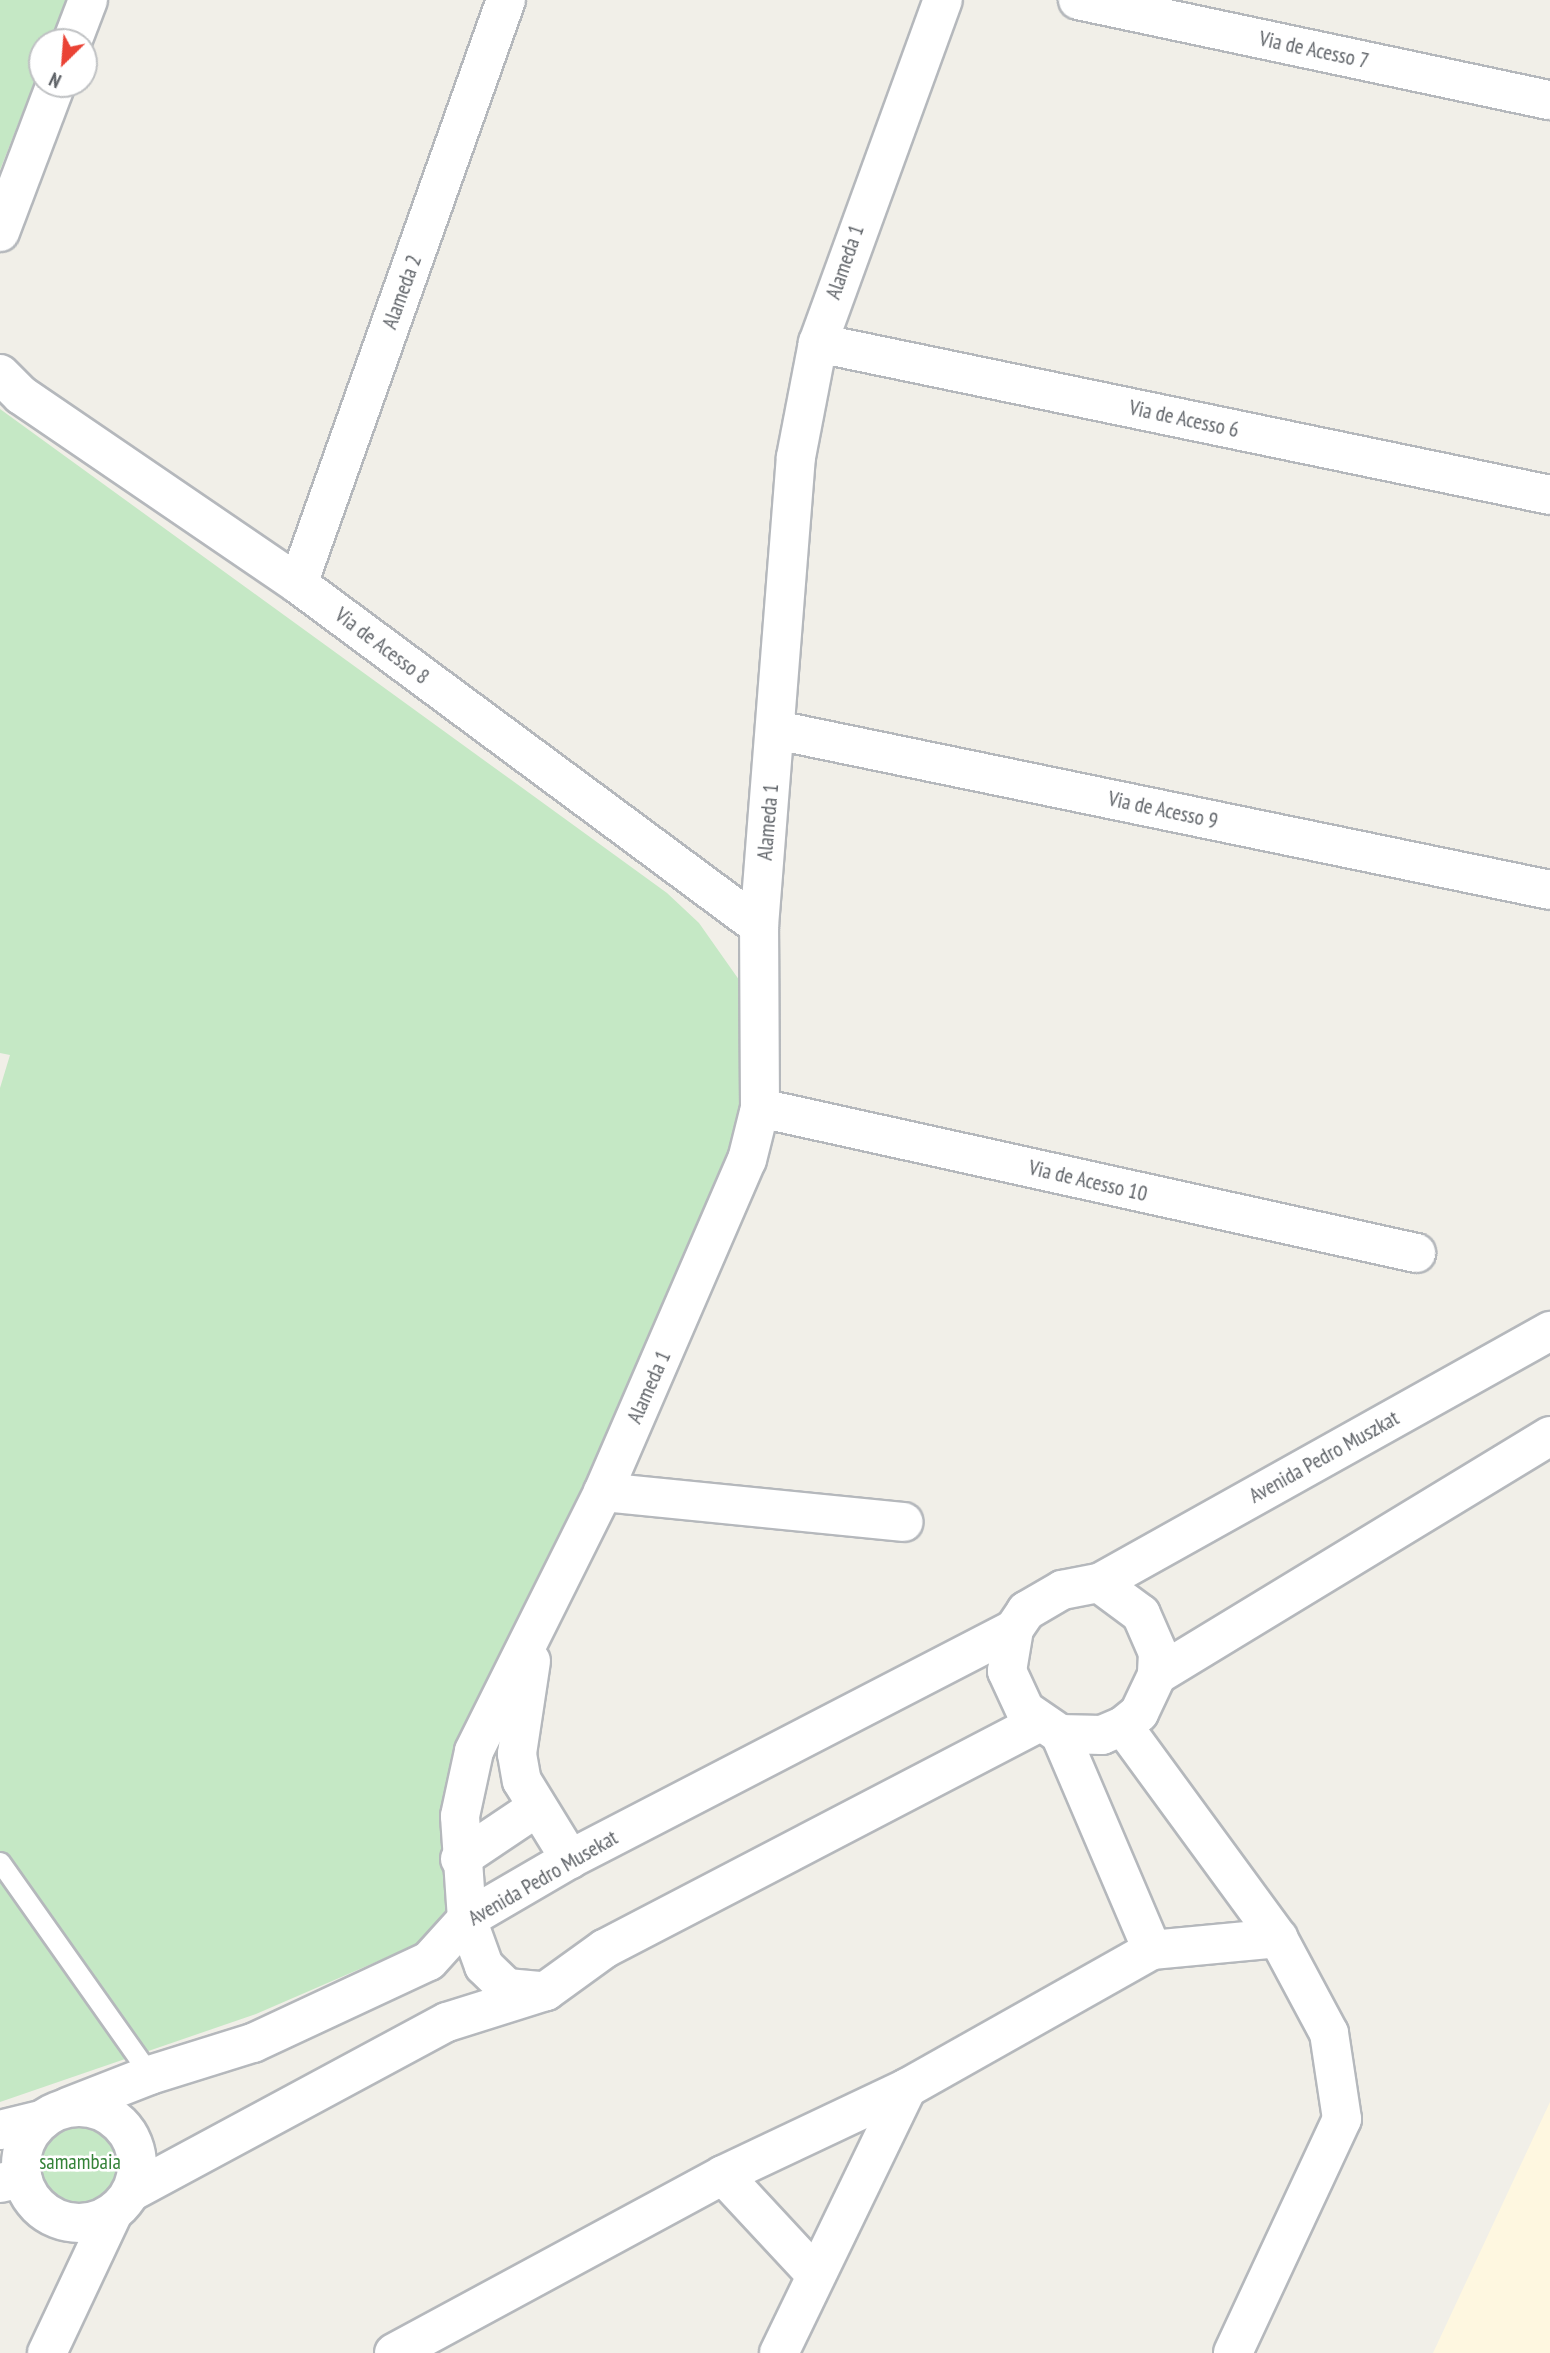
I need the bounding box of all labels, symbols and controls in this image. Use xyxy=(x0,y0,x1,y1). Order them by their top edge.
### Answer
street label: Via de Acesso 7 xyxy=(1257,26,1371,74)
north arrow xyxy=(28,28,98,98)
text: N xyxy=(45,67,65,93)
street label: Alameda 1 xyxy=(821,222,869,302)
street label: Alameda 2 xyxy=(377,252,427,332)
street label: Via de Acesso 6 xyxy=(1127,395,1241,443)
street label: Via de Acesso 8 xyxy=(330,602,434,690)
street label: Alameda 1 xyxy=(752,783,784,861)
street label: Via de Acesso 9 xyxy=(1106,786,1220,834)
street label: Via de Acesso 10 xyxy=(1026,1155,1150,1207)
street label: Alameda 1 xyxy=(622,1347,676,1427)
street label: Avenida Pedro Muszkat xyxy=(1245,1405,1403,1509)
street label: Avenida Pedro Musekat xyxy=(464,1825,622,1931)
park label: samambaia xyxy=(39,2149,121,2175)

